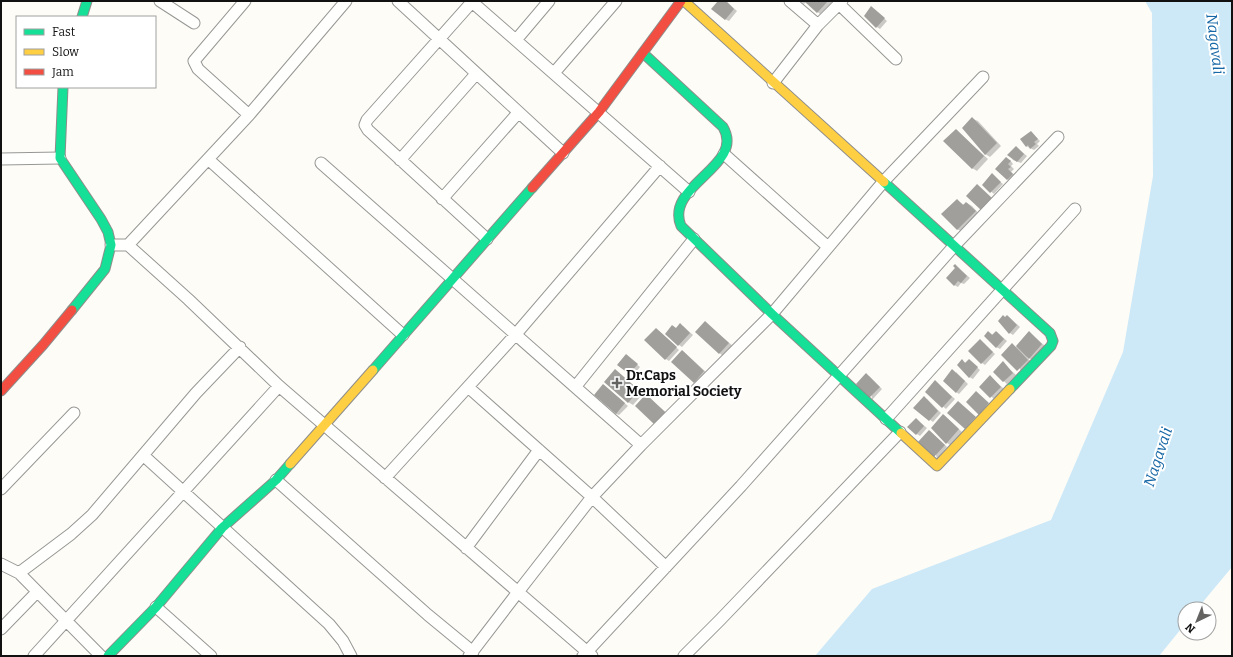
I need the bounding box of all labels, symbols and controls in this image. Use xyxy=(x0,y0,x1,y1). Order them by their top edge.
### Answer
water label: Nagavali xyxy=(1202,12,1228,76)
legend xyxy=(16,16,156,88)
text: Fast xyxy=(52,25,76,39)
text: Slow xyxy=(52,45,79,59)
text: Jam xyxy=(51,65,74,79)
place label: Dr.Caps Memorial Society xyxy=(626,367,742,400)
marker: Dr.Caps Memorial Society xyxy=(611,377,623,389)
water label: Nagavali xyxy=(1140,425,1176,489)
north arrow xyxy=(1177,601,1217,641)
text: N xyxy=(1183,620,1198,636)

